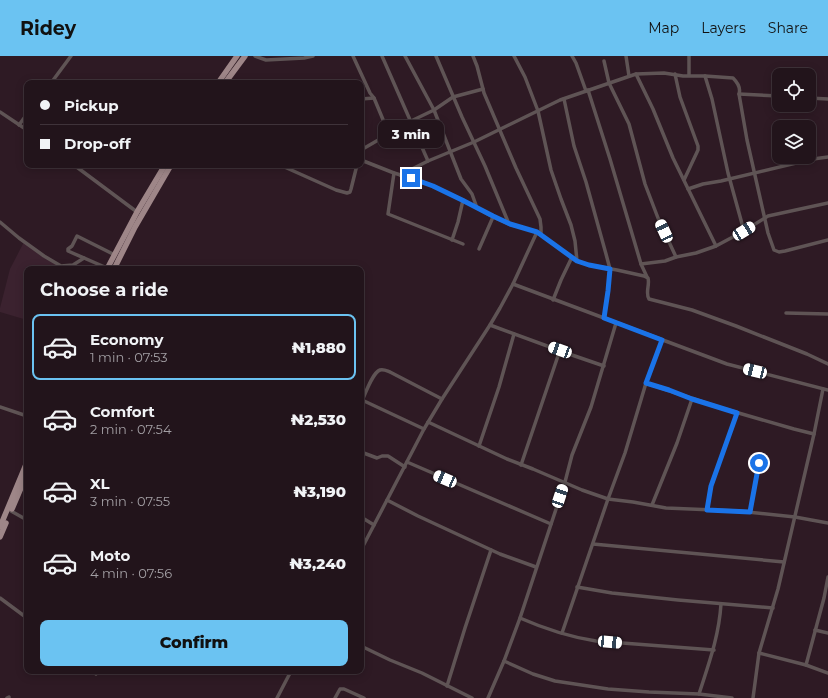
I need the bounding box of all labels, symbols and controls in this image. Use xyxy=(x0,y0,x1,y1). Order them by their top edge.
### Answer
text: Ridey xyxy=(20,17,76,40)
text: Map xyxy=(648,19,679,37)
text: Layers xyxy=(701,19,746,37)
text: Share xyxy=(768,19,808,37)
map controls xyxy=(772,68,816,164)
button: locate xyxy=(772,68,816,112)
text: Pickup xyxy=(64,96,119,115)
callout: 3 min xyxy=(378,120,444,148)
button: layers xyxy=(772,120,816,164)
text: 3 min xyxy=(392,126,430,142)
text: Drop-off xyxy=(64,134,131,153)
route end xyxy=(402,169,420,187)
car xyxy=(653,218,675,244)
car xyxy=(731,220,757,242)
text: Choose a ride xyxy=(40,279,168,301)
icon: car xyxy=(42,329,78,365)
text: Economy xyxy=(90,330,163,349)
text: ₦1,880 xyxy=(291,338,346,357)
car xyxy=(547,340,573,360)
text: 1 min · 07:53 xyxy=(90,349,168,365)
car xyxy=(742,362,768,380)
icon: car xyxy=(42,401,78,437)
text: Comfort xyxy=(90,402,155,421)
text: ₦2,530 xyxy=(291,410,346,429)
text: 2 min · 07:54 xyxy=(90,421,172,437)
route start xyxy=(750,454,768,472)
car xyxy=(432,469,458,489)
icon: car xyxy=(42,473,78,509)
text: XL xyxy=(90,474,109,493)
text: ₦3,190 xyxy=(293,482,346,501)
car xyxy=(551,483,569,509)
text: 3 min · 07:55 xyxy=(90,493,170,509)
icon: car xyxy=(42,545,78,581)
text: Moto xyxy=(90,546,130,565)
text: ₦3,240 xyxy=(289,554,346,573)
text: 4 min · 07:56 xyxy=(90,565,172,581)
button: Confirm xyxy=(40,620,348,666)
car xyxy=(598,635,622,649)

